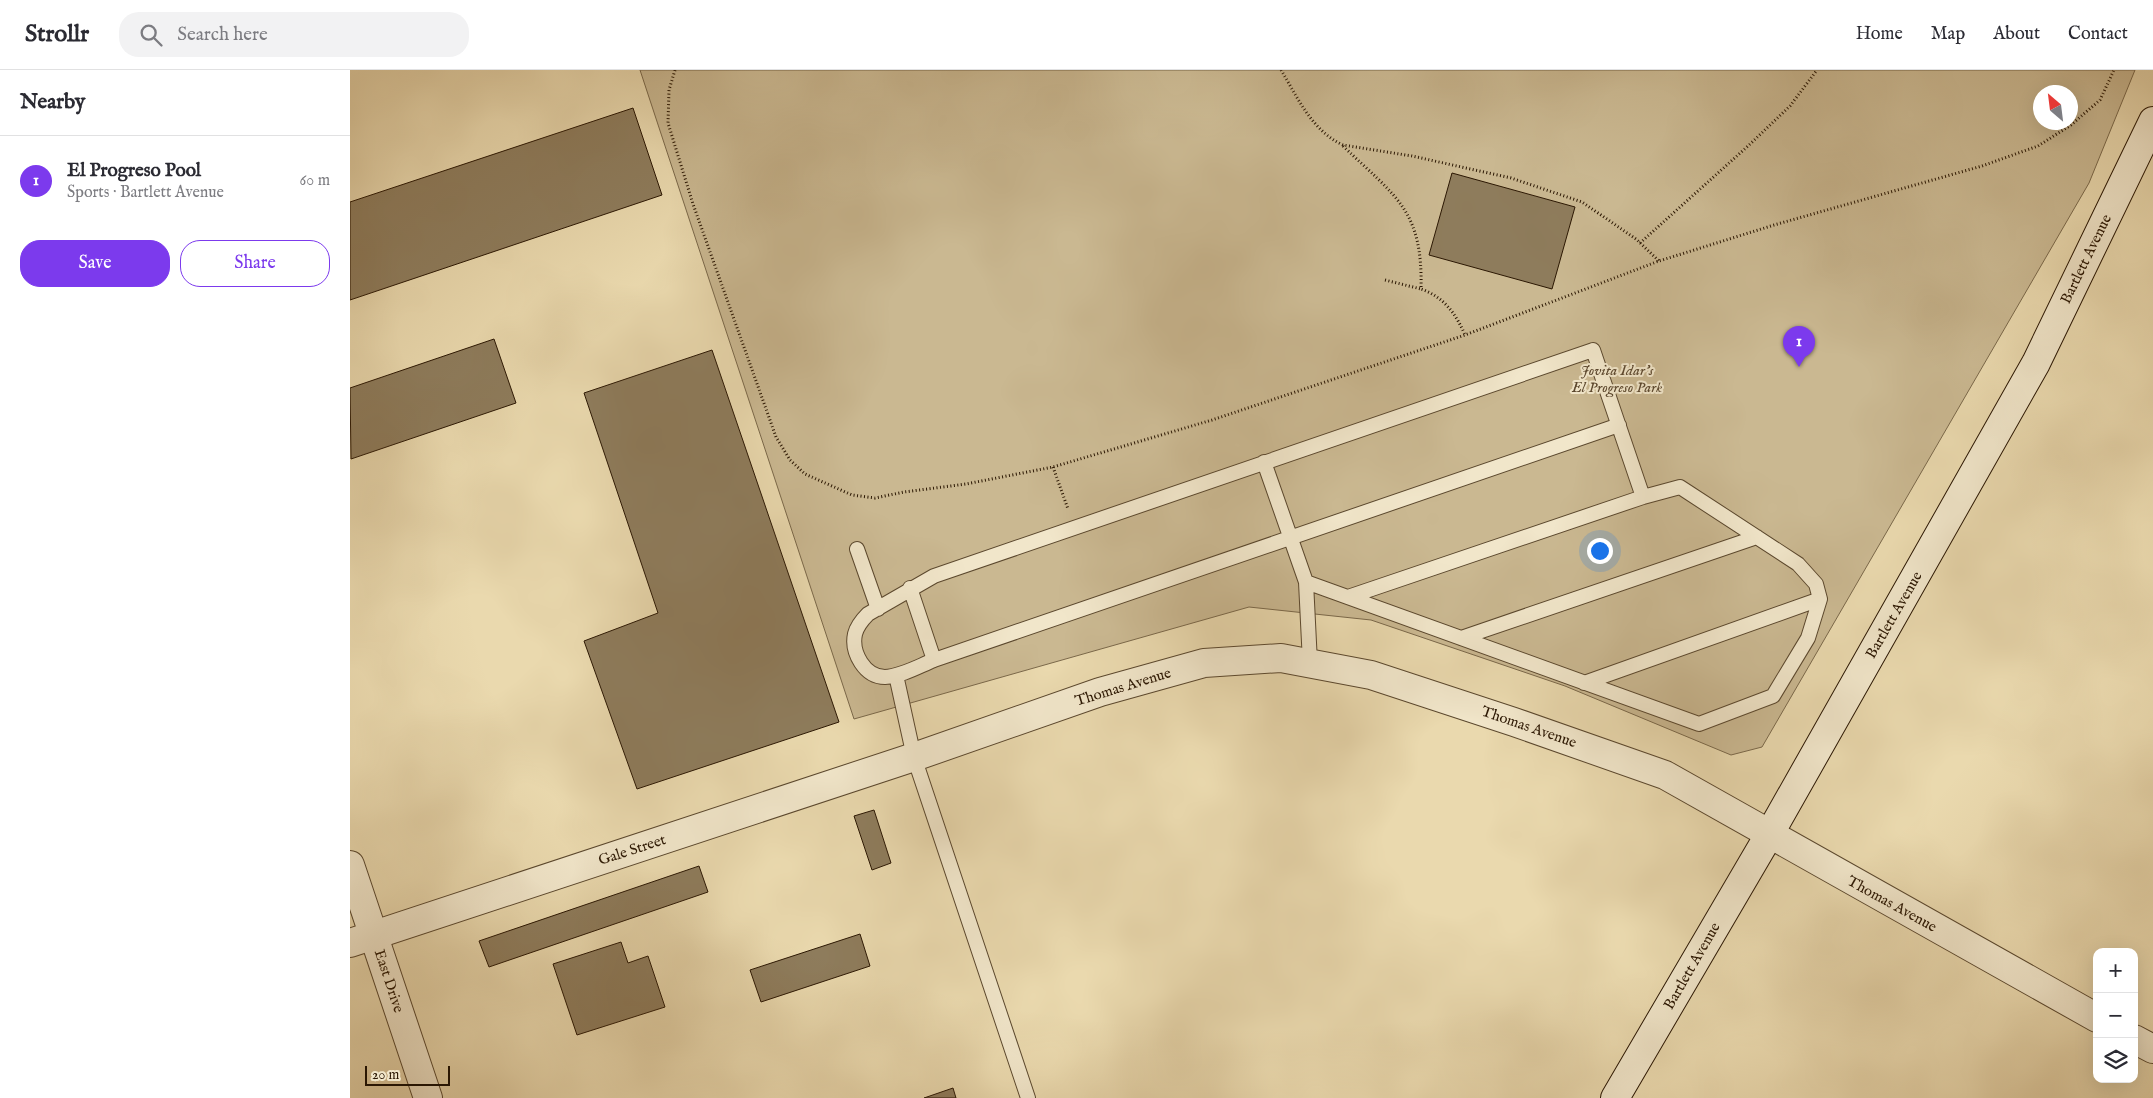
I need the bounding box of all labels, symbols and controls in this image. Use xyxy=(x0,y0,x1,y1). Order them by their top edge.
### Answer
search box xyxy=(119,12,469,57)
text: Strollr xyxy=(25,19,89,50)
icon: search xyxy=(137,21,165,49)
text: Search here xyxy=(177,23,268,47)
text: Home xyxy=(1856,23,1903,46)
text: Map xyxy=(1931,23,1965,46)
text: About xyxy=(1993,23,2040,46)
text: Contact xyxy=(2068,23,2128,46)
north arrow xyxy=(2033,85,2078,130)
text: Nearby xyxy=(20,89,85,116)
text: El Progreso Pool xyxy=(67,159,201,183)
text: 1 xyxy=(33,171,39,191)
text: 60 m xyxy=(300,171,330,191)
text: Sports · Bartlett Avenue xyxy=(67,183,224,203)
street label: Bartlett Avenue xyxy=(2056,211,2116,307)
button: Save xyxy=(20,240,170,287)
button: Share xyxy=(180,240,330,287)
pin: 1 xyxy=(1783,326,1815,367)
park label: Jovita Idar's El Progreso Park xyxy=(1571,361,1662,398)
your location xyxy=(1587,538,1613,564)
street label: Bartlett Avenue xyxy=(1861,568,1927,662)
street label: Thomas Avenue xyxy=(1073,663,1173,711)
street label: Thomas Avenue xyxy=(1479,702,1579,752)
street label: Gale Street xyxy=(596,830,668,870)
street label: Thomas Avenue xyxy=(1844,872,1940,936)
street label: Bartlett Avenue xyxy=(1659,919,1725,1013)
street label: East Drive xyxy=(370,947,408,1015)
map controls xyxy=(2093,948,2138,1083)
button: + xyxy=(2093,948,2138,993)
button: − xyxy=(2093,993,2138,1038)
button: layers xyxy=(2093,1038,2138,1083)
scale bar xyxy=(365,1063,450,1086)
text: 20 m xyxy=(372,1066,399,1084)

